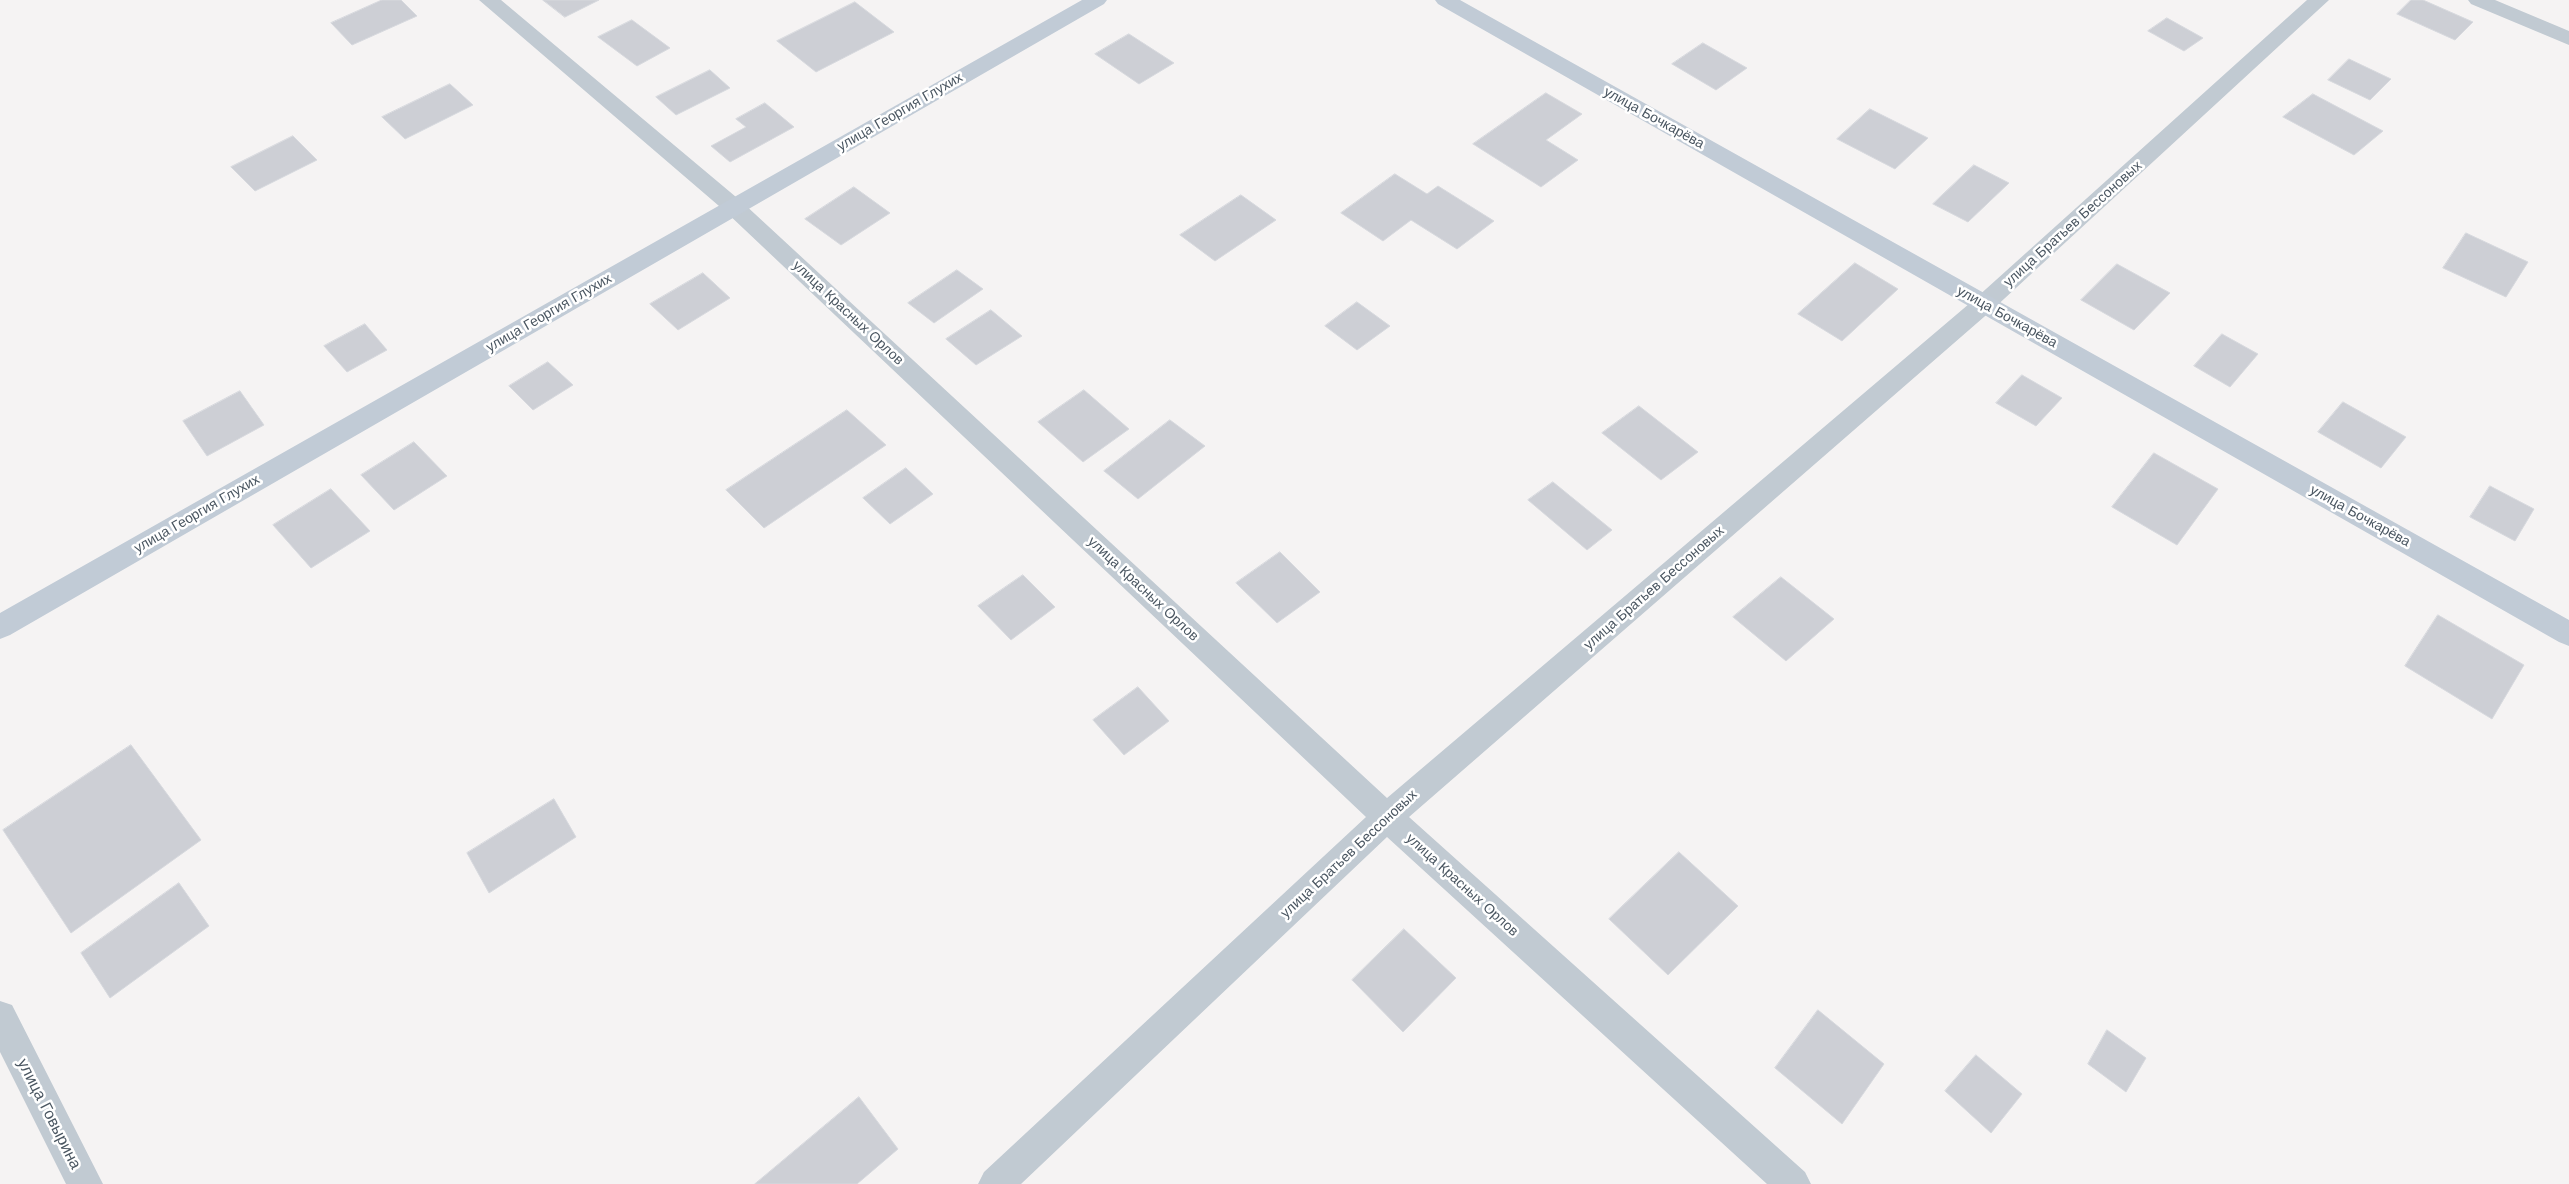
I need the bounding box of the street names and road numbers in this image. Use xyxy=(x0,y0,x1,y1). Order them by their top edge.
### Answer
street label: улица Георгия Глухих xyxy=(834,69,966,155)
street label: улица Бочкарёва xyxy=(1601,83,1707,153)
street label: улица Братьев Бессоновых xyxy=(2000,157,2146,291)
street label: улица Красных Орлов xyxy=(789,257,907,369)
street label: улица Георгия Глухих xyxy=(483,270,615,356)
street label: улица Бочкарёва xyxy=(1954,282,2060,352)
street label: улица Георгия Глухих xyxy=(131,471,263,557)
street label: улица Бочкарёва xyxy=(2307,481,2413,551)
street label: улица Братьев Бессоновых xyxy=(1580,523,1728,653)
street label: улица Красных Орлов xyxy=(1084,533,1202,645)
street label: улица Братьев Бессоновых xyxy=(1277,786,1421,922)
street label: улица Красных Орлов xyxy=(1402,830,1522,940)
street label: улица Говырина xyxy=(13,1056,85,1172)

